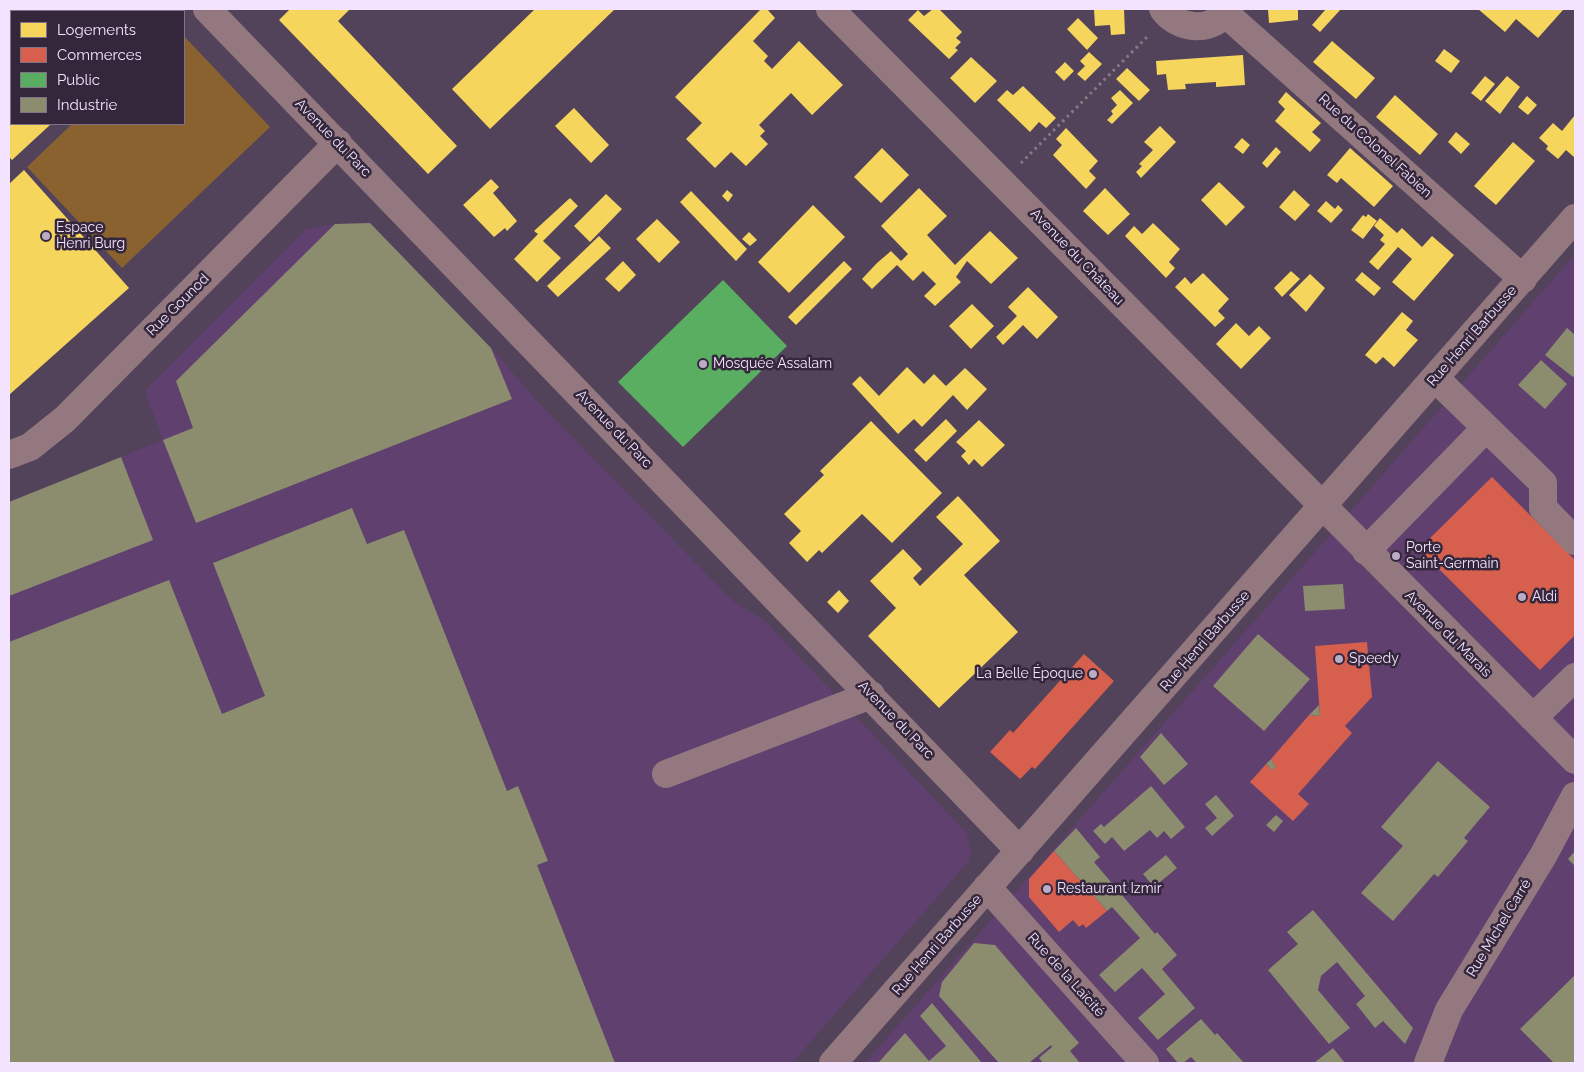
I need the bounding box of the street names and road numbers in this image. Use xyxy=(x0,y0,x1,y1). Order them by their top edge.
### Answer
street label: Rue du Colonel Fabien xyxy=(1315,91,1435,201)
street label: Avenue du Parc xyxy=(292,96,374,180)
street label: Avenue du Château xyxy=(1027,205,1127,309)
street label: Rue Gounod xyxy=(143,270,213,340)
street label: Rue Henri Barbusse xyxy=(1424,282,1520,390)
street label: Avenue du Parc xyxy=(573,387,655,471)
street label: Rue Henri Barbusse xyxy=(1157,587,1253,695)
street label: Avenue du Marais xyxy=(1401,587,1495,681)
street label: Avenue du Parc xyxy=(855,678,937,762)
street label: Rue Michel Carré xyxy=(1463,876,1535,980)
street label: Rue Henri Barbusse xyxy=(889,891,985,999)
street label: Rue de la Laïcité xyxy=(1024,930,1108,1020)

